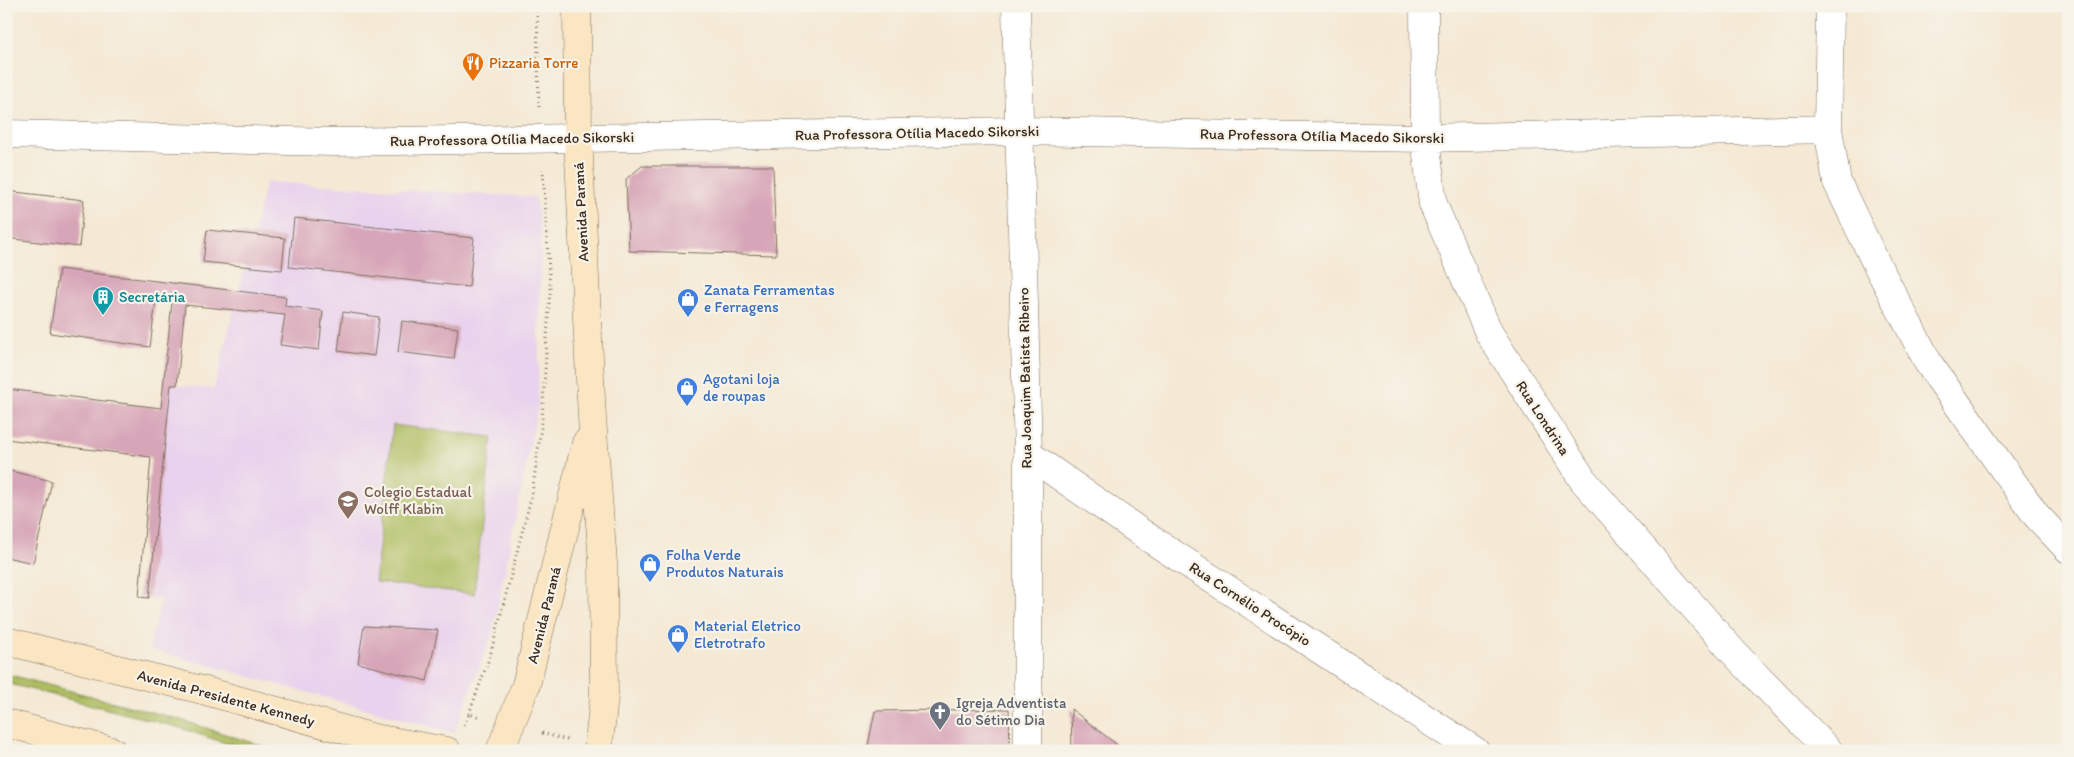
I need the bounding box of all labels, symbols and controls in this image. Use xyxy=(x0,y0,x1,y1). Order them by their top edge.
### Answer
restaurant icon: Pizzaria Torre xyxy=(461,51,485,82)
place label: Pizzaria Torre xyxy=(489,54,578,72)
street label: Rua Professora Otília Macedo Sikorski xyxy=(795,122,1039,144)
street label: Rua Professora Otília Macedo Sikorski xyxy=(1200,125,1444,147)
street label: Rua Professora Otília Macedo Sikorski xyxy=(390,128,634,150)
street label: Avenida Paraná xyxy=(569,162,593,262)
place label: Zanata Ferramentas e Ferragens xyxy=(704,281,835,316)
building icon: Secretária xyxy=(91,285,115,316)
shop icon: Zanata Ferramentas e Ferragens xyxy=(676,287,700,318)
street label: Rua Joaquim Batista Ribeiro xyxy=(1014,287,1036,469)
place label: Secretária xyxy=(119,288,186,306)
place label: Agotani loja de roupas xyxy=(703,370,780,405)
shop icon: Agotani loja de roupas xyxy=(675,376,699,407)
street label: Rua Londrina xyxy=(1512,377,1574,459)
place label: Colegio Estadual Wolff Klabin xyxy=(364,483,472,518)
school or university icon: Colegio Estadual Wolff Klabin xyxy=(336,489,360,520)
place label: Folha Verde Produtos Naturais xyxy=(666,546,784,581)
shop icon: Folha Verde Produtos Naturais xyxy=(638,552,662,583)
street label: Rua Cornélio Procópio xyxy=(1186,558,1314,650)
street label: Avenida Paraná xyxy=(523,564,565,666)
place label: Material Eletrico Eletrotrafo xyxy=(694,617,801,652)
shop icon: Material Eletrico Eletrotrafo xyxy=(666,623,690,654)
street label: Avenida Presidente Kennedy xyxy=(135,666,317,730)
place label: Igreja Adventista do Sétimo Dia xyxy=(956,694,1067,729)
church icon: Igreja Adventista do Sétimo Dia xyxy=(928,700,952,731)

